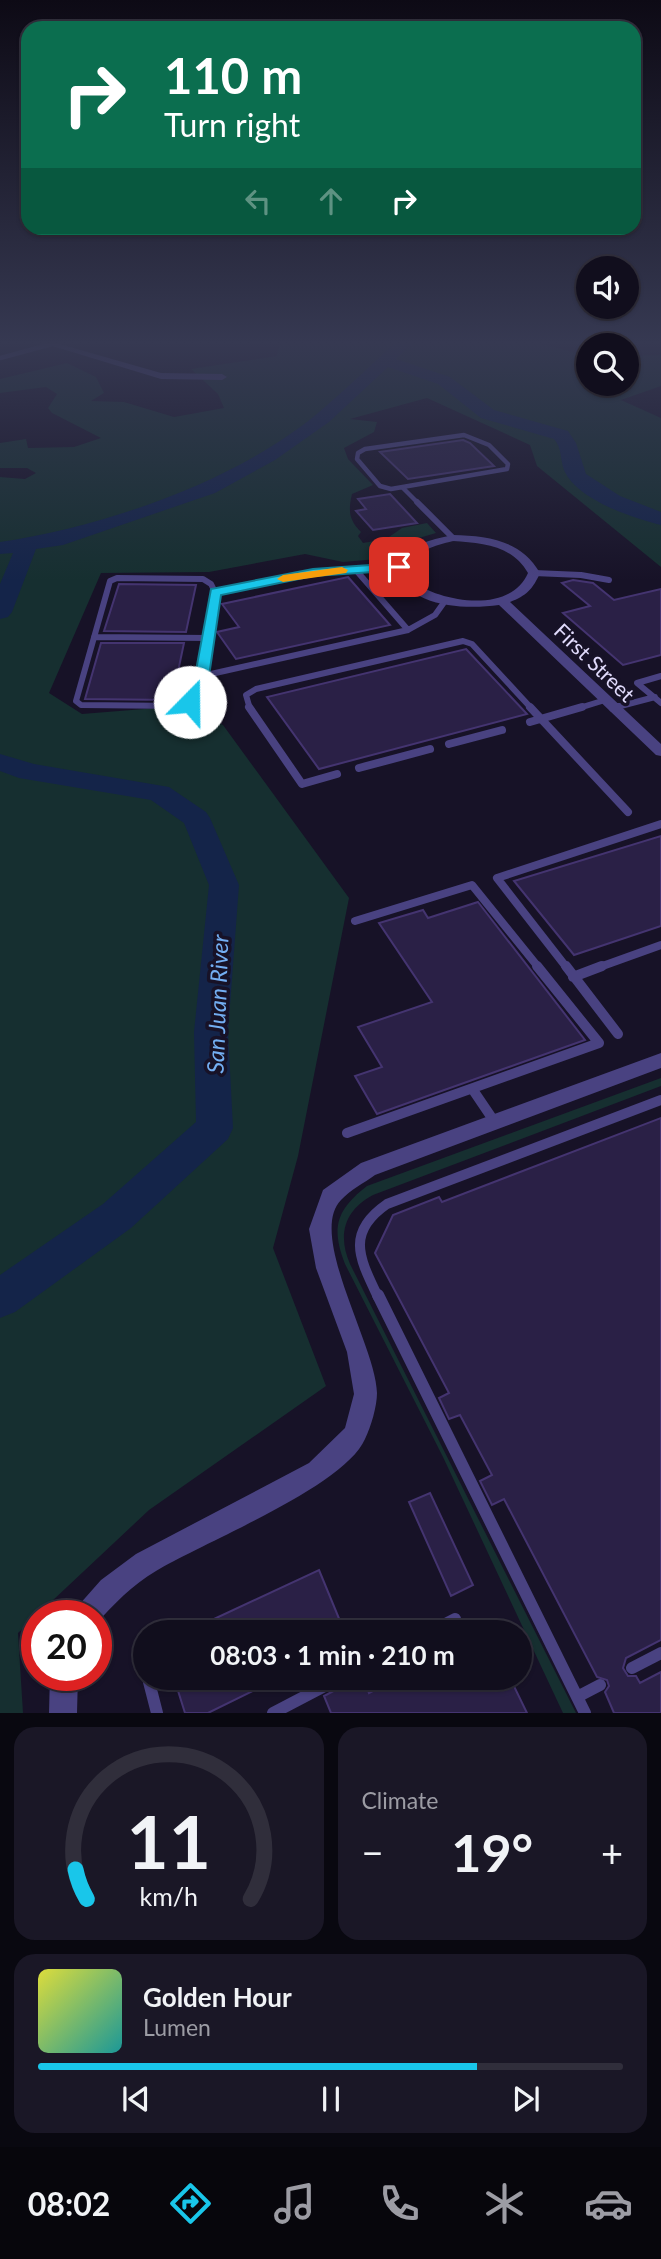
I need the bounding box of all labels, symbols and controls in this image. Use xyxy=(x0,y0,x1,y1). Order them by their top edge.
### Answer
text: 110 m xyxy=(164,46,302,104)
icon: right xyxy=(49,49,140,140)
text: Turn right xyxy=(164,105,300,144)
icon: left xyxy=(239,182,277,220)
icon: ahead xyxy=(312,182,350,220)
icon: right xyxy=(385,182,423,220)
map controls xyxy=(576,256,639,396)
button: sound xyxy=(576,256,639,319)
button: search xyxy=(576,333,639,396)
pin xyxy=(369,537,429,597)
icon: arrive xyxy=(380,548,418,586)
street label: First Street xyxy=(550,618,641,707)
position arrow xyxy=(153,665,227,739)
water label: San Juan River xyxy=(201,933,233,1074)
speed limit sign: 20 xyxy=(21,1600,112,1691)
text: 08:03 · 1 min · 210 m xyxy=(210,1639,455,1671)
text: Climate xyxy=(362,1786,438,1814)
text: 11 xyxy=(127,1798,211,1886)
text: 19° xyxy=(451,1821,533,1883)
text: − xyxy=(362,1829,384,1875)
text: + xyxy=(601,1829,623,1875)
text: km/h xyxy=(139,1881,198,1911)
text: Golden Hour xyxy=(143,1981,292,2013)
text: Lumen xyxy=(143,2013,211,2041)
icon: previous xyxy=(117,2080,155,2118)
icon: pause xyxy=(312,2080,350,2118)
icon: next xyxy=(507,2080,545,2118)
icon: directions xyxy=(166,2179,215,2228)
icon: music xyxy=(270,2179,319,2228)
icon: phone xyxy=(375,2179,424,2228)
icon: climate xyxy=(480,2179,529,2228)
icon: car xyxy=(584,2179,633,2228)
text: 08:02 xyxy=(28,2184,110,2223)

